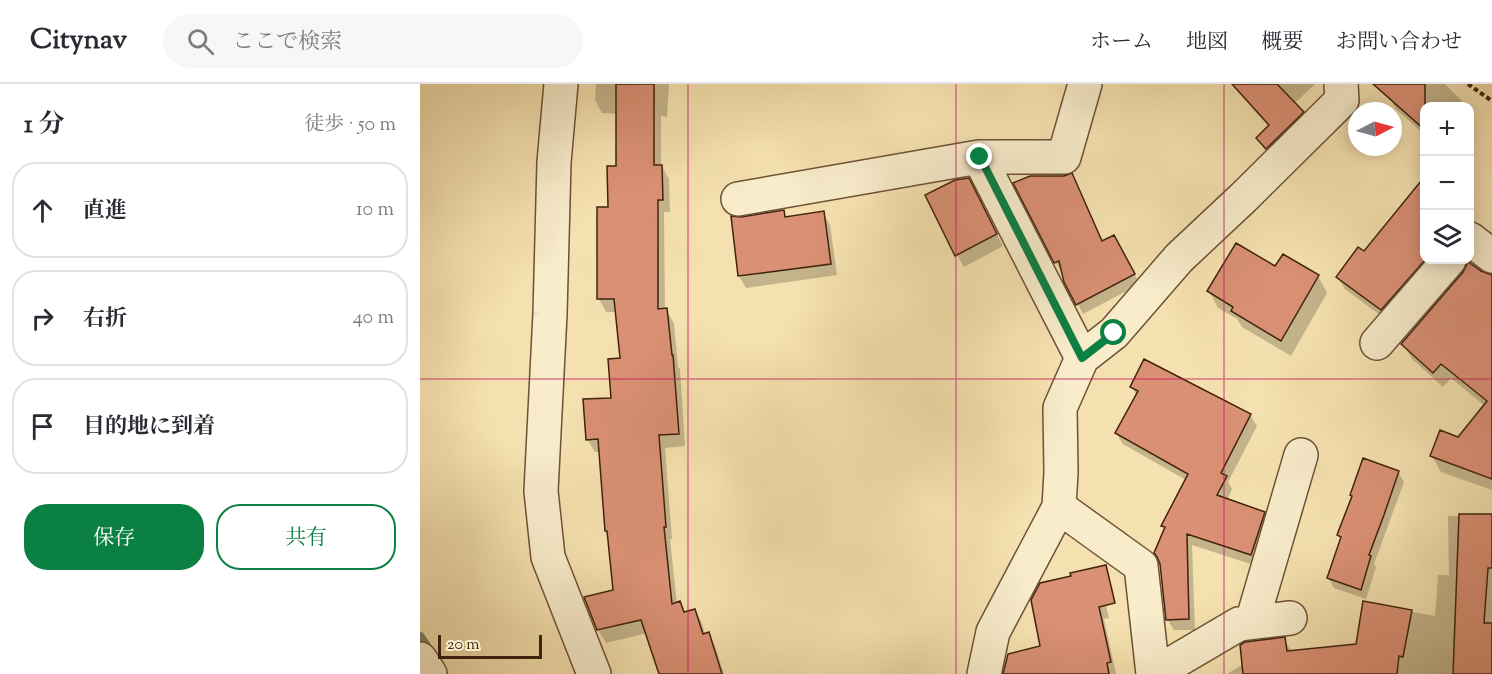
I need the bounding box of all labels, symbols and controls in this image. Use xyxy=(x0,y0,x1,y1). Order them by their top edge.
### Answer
search box xyxy=(163,14,583,68)
text: Citynav xyxy=(30,21,127,61)
icon: search xyxy=(184,25,217,58)
text: ここで検索 xyxy=(232,27,342,59)
text: ホーム xyxy=(1090,28,1153,58)
text: 地図 xyxy=(1186,28,1228,58)
text: 概要 xyxy=(1261,28,1303,58)
text: お問い合わせ xyxy=(1336,28,1462,58)
north arrow xyxy=(1348,102,1402,156)
map controls xyxy=(1420,102,1474,264)
button: + xyxy=(1420,102,1474,156)
text: 1 分 xyxy=(24,107,64,144)
text: 徒歩 · 50 m xyxy=(304,111,396,140)
route end xyxy=(966,143,992,169)
button: − xyxy=(1420,156,1474,210)
icon: ahead xyxy=(26,194,59,227)
text: 直進 xyxy=(83,196,127,228)
text: 10 m xyxy=(356,196,394,225)
button: layers xyxy=(1420,210,1474,264)
icon: right xyxy=(26,302,59,335)
text: 右折 xyxy=(83,304,127,336)
text: 40 m xyxy=(353,304,394,333)
route start xyxy=(1100,319,1126,345)
icon: arrive xyxy=(26,410,59,443)
text: 目的地に到着 xyxy=(83,412,215,444)
button: 保存 xyxy=(24,504,204,570)
button: 共有 xyxy=(216,504,396,570)
scale bar xyxy=(438,632,542,660)
text: 20 m xyxy=(447,634,480,657)

